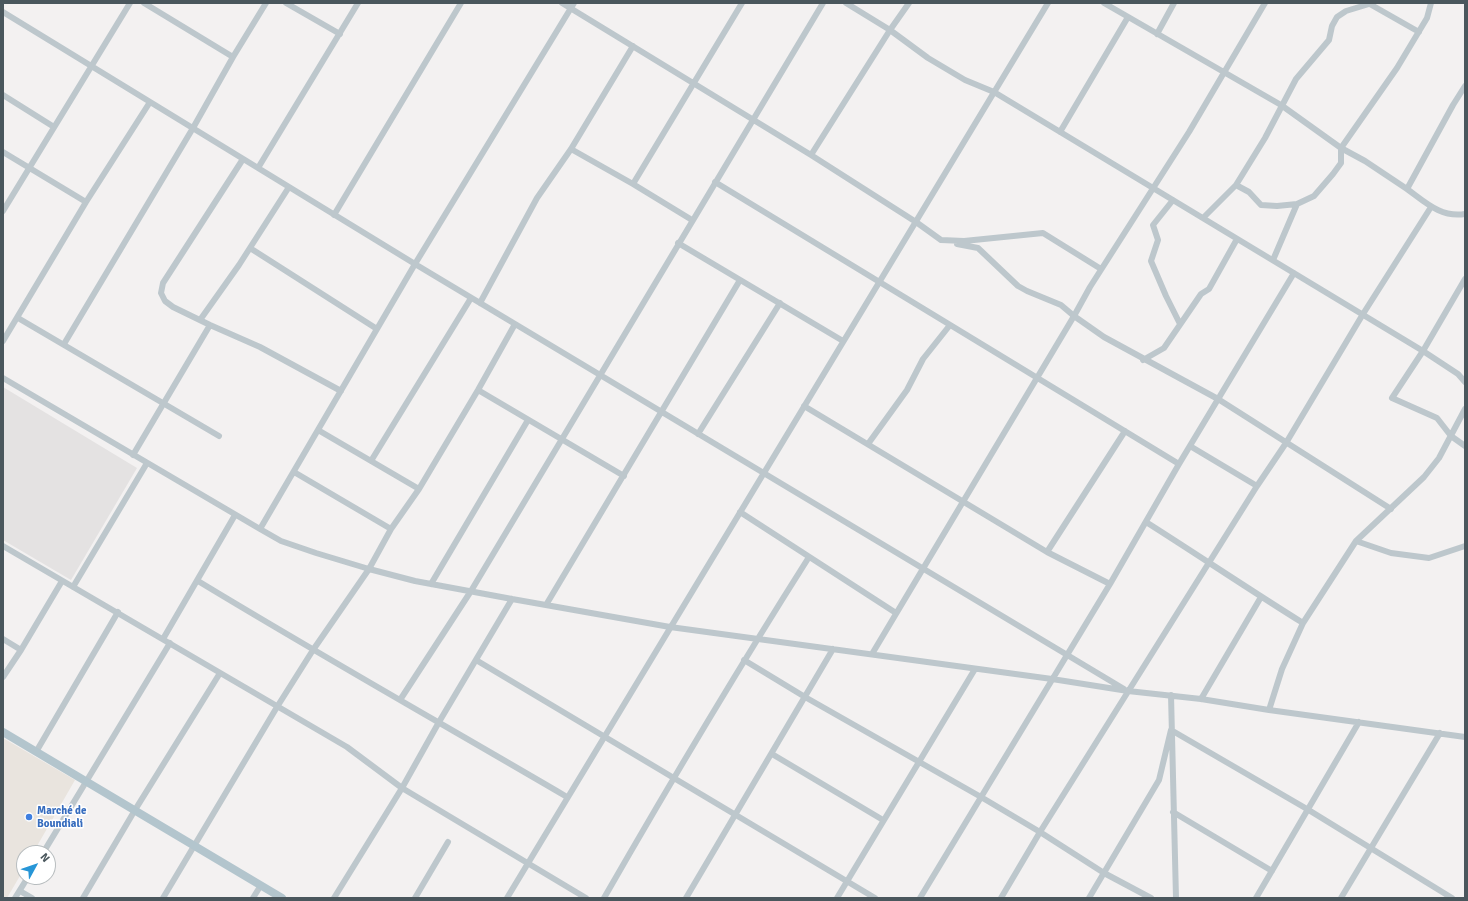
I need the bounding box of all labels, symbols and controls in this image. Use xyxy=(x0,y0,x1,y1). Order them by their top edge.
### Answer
place label: Marché de Boundiali xyxy=(37,804,86,830)
marker: Marché de Boundiali xyxy=(24,812,34,822)
north arrow xyxy=(16,845,56,885)
text: N xyxy=(37,850,52,865)

